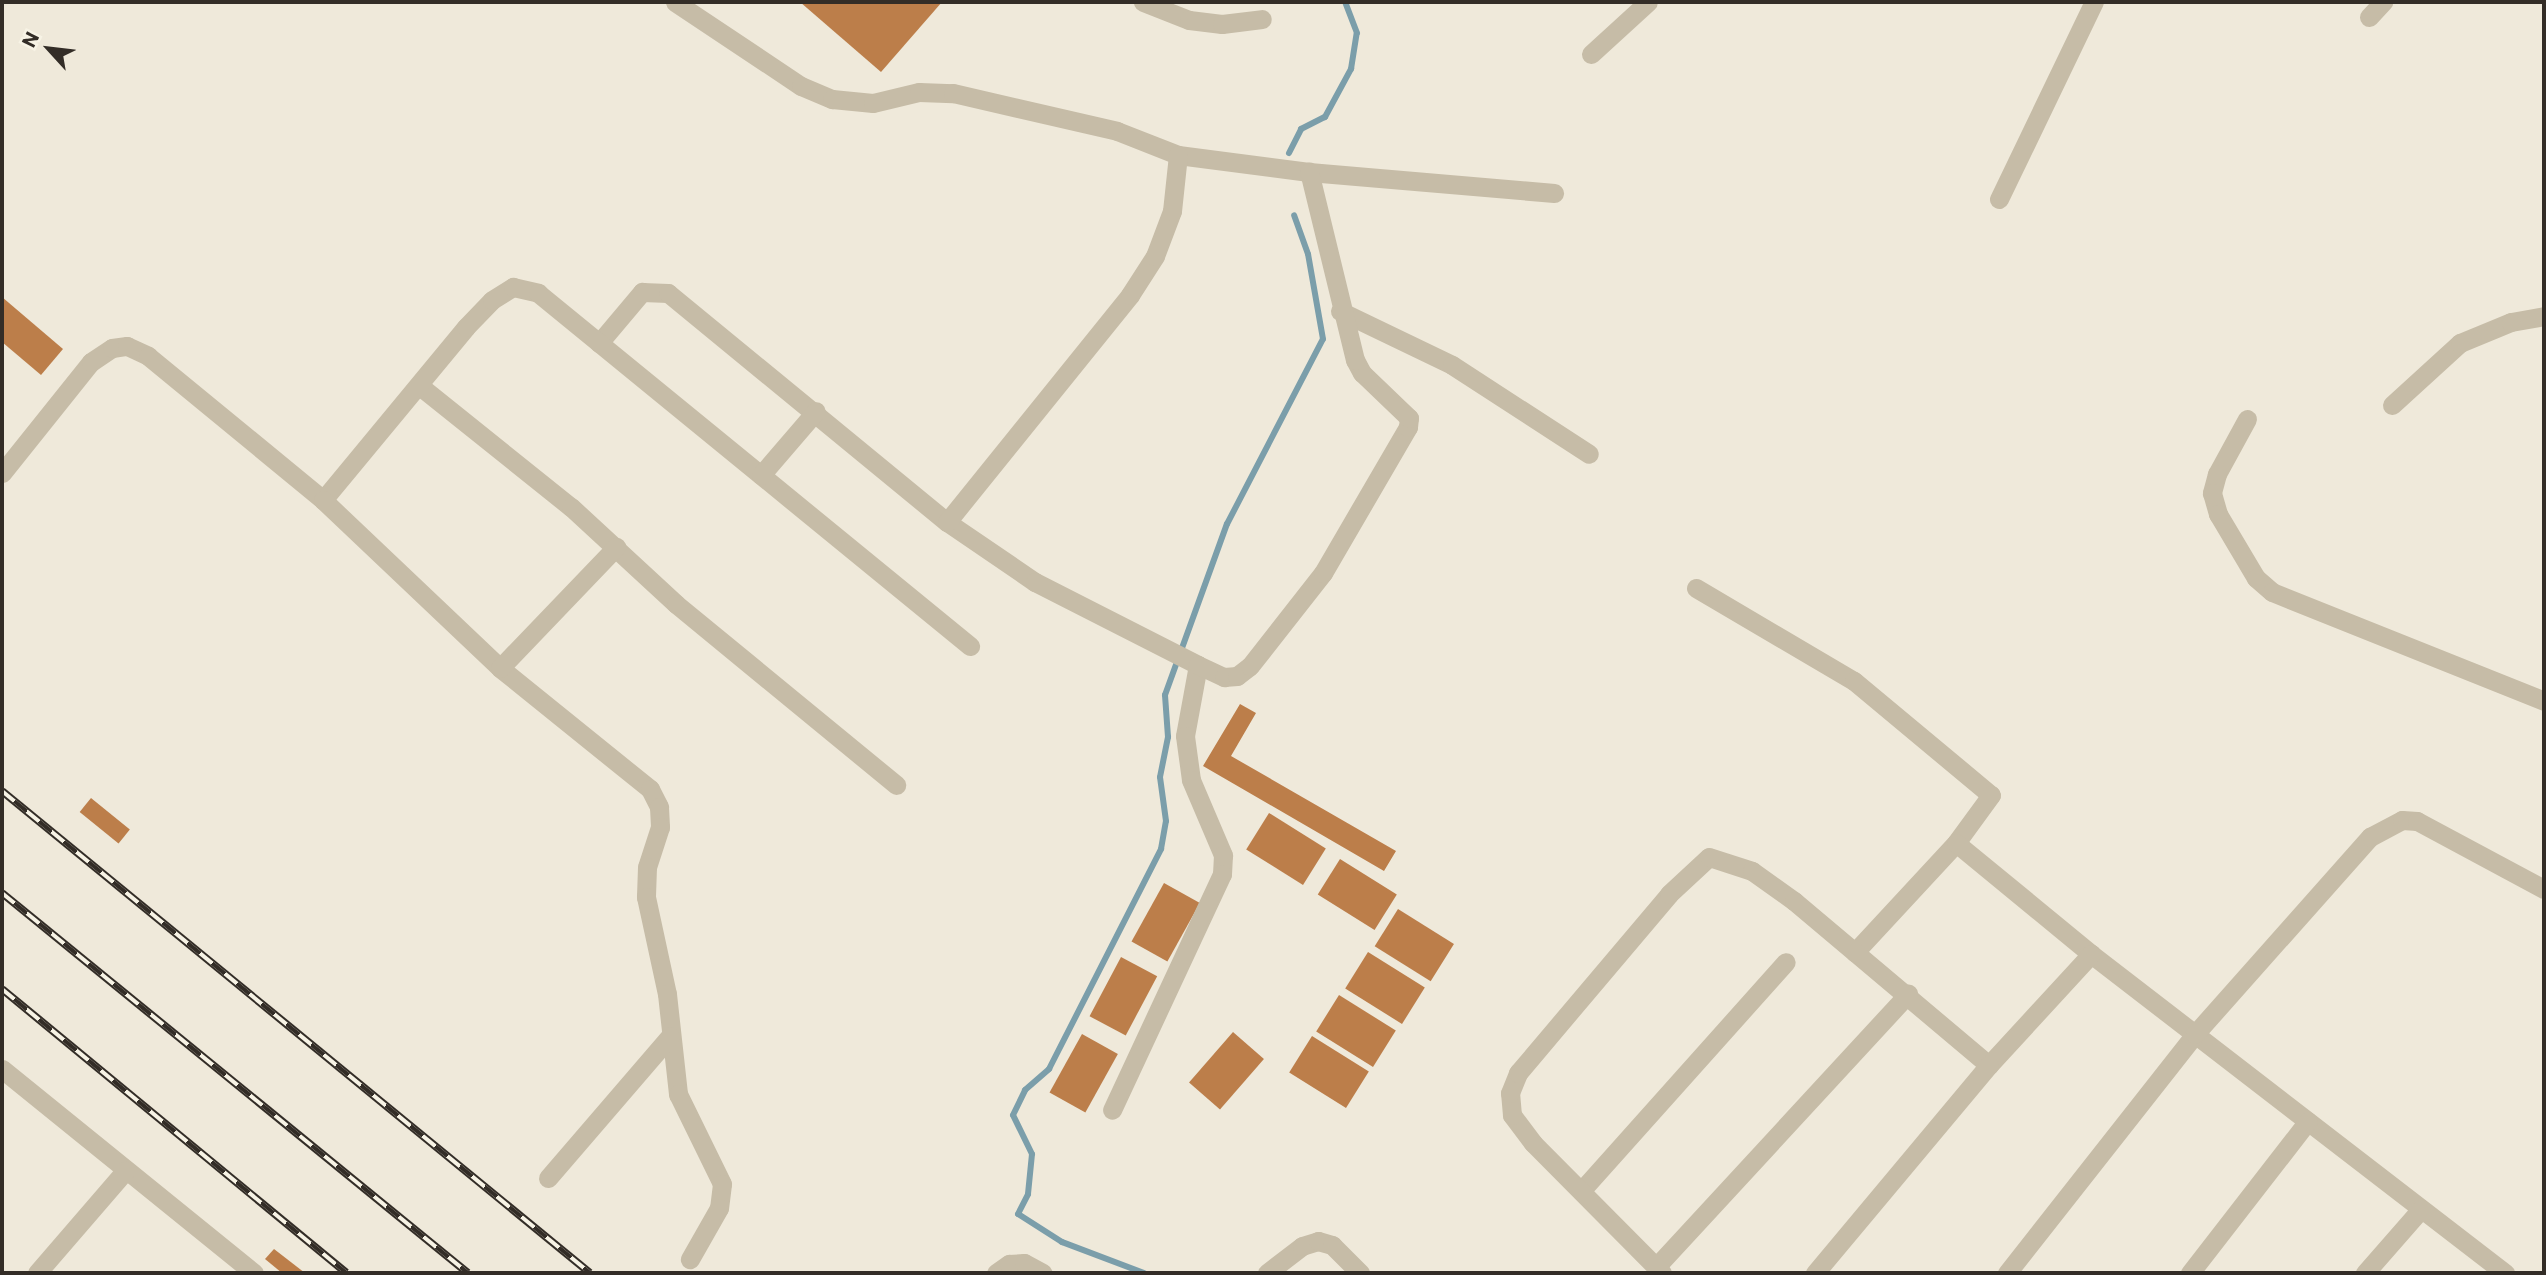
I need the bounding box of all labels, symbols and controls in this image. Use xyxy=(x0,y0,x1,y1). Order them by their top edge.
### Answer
north arrow xyxy=(14,14,84,84)
text: N xyxy=(16,28,43,51)

